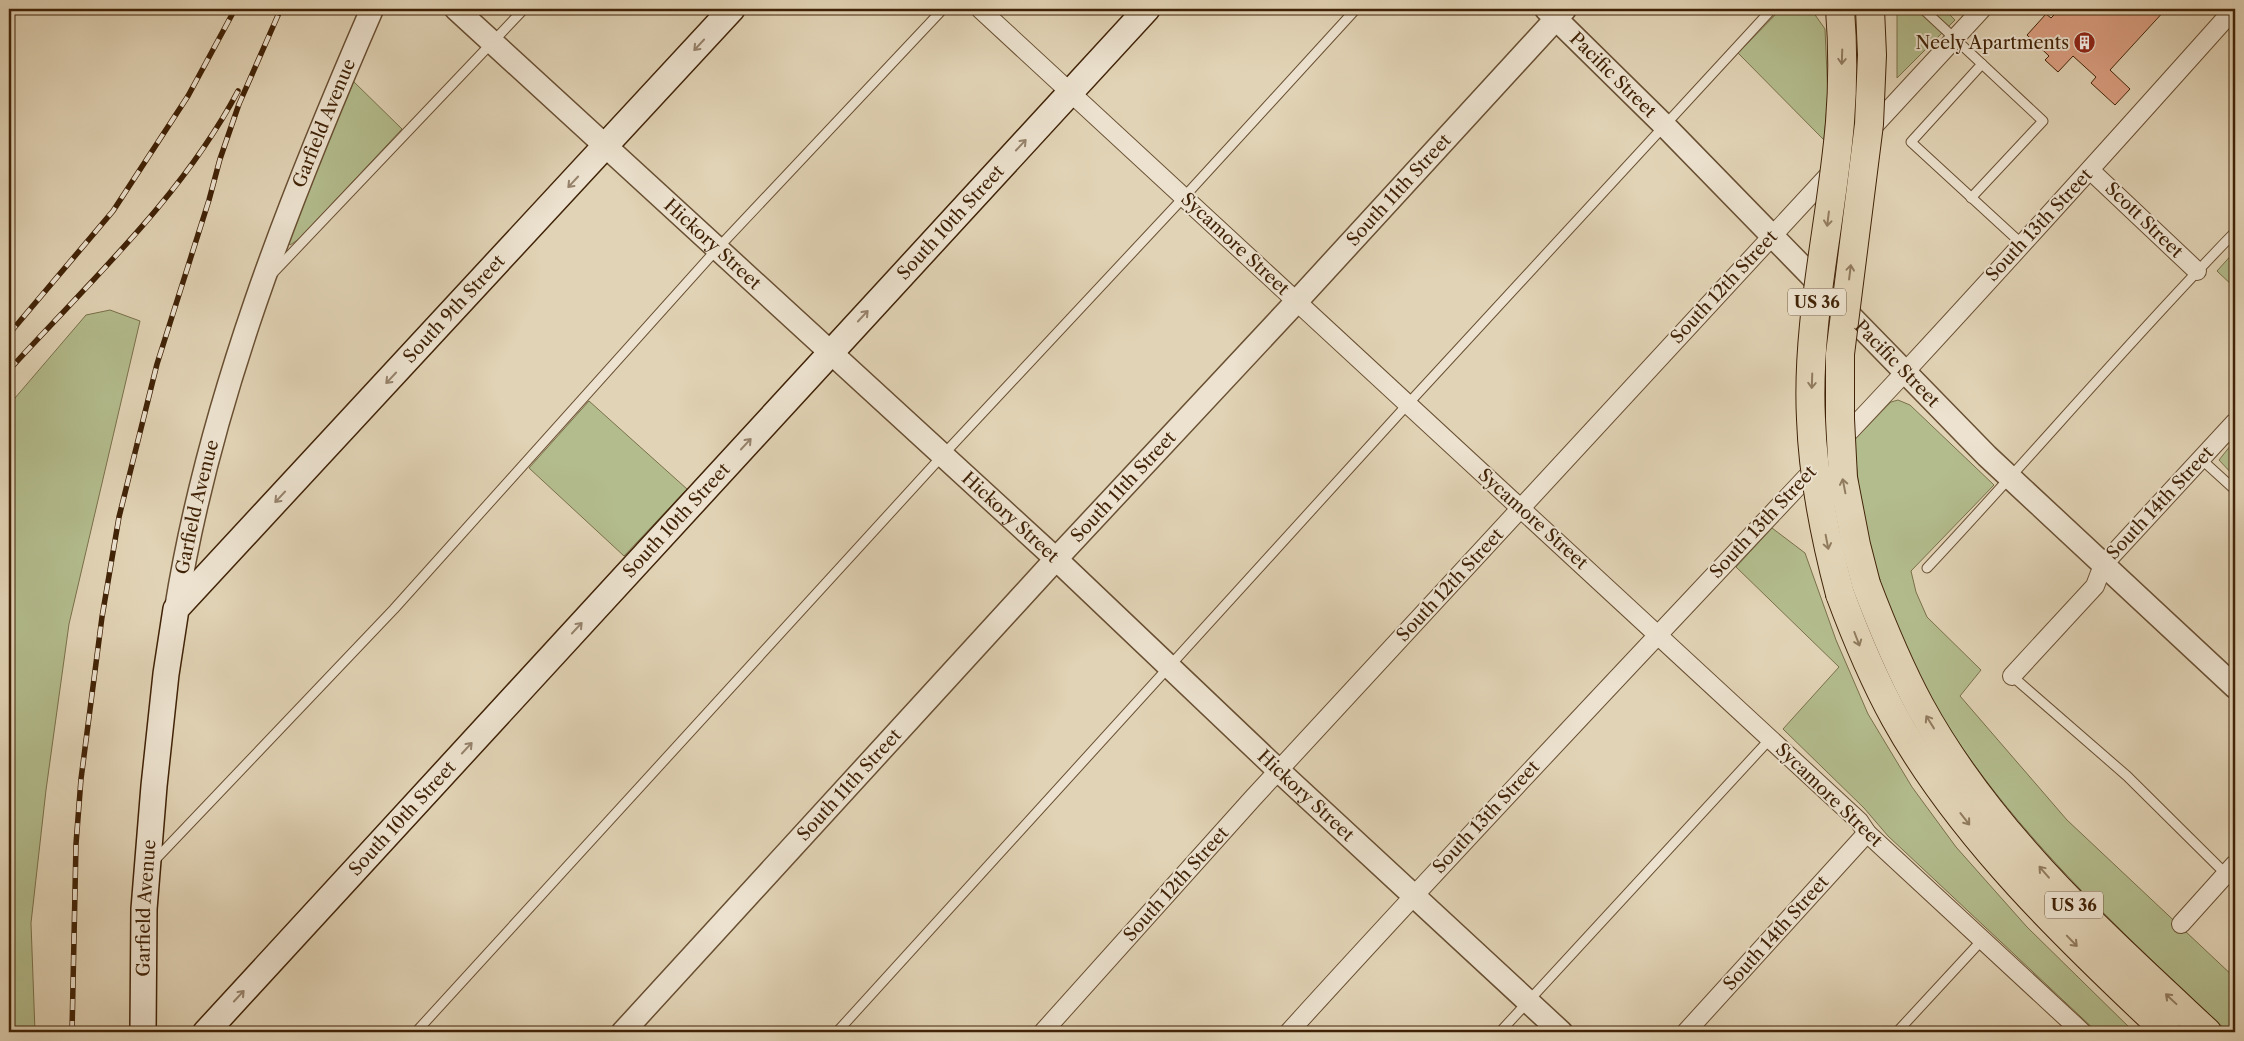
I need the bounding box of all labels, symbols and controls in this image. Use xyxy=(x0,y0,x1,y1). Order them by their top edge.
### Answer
street label: Pacific Street xyxy=(1565,28,1661,123)
building icon: Neely Apartments xyxy=(2073,31,2097,55)
place label: Neely Apartments xyxy=(1916,32,2069,54)
one-way arrow xyxy=(693,38,705,51)
one-way arrow xyxy=(1838,49,1847,65)
street label: Garfield Avenue xyxy=(288,55,360,191)
street label: South 11th Street xyxy=(1342,129,1456,251)
one-way arrow xyxy=(1015,139,1027,152)
street label: South 10th Street xyxy=(893,160,1009,284)
street label: South 13th Street xyxy=(1981,164,2097,286)
one-way arrow xyxy=(567,175,578,188)
street label: Scott Street xyxy=(2100,177,2188,263)
street label: Sycamore Street xyxy=(1176,188,1294,300)
street label: Hickory Street xyxy=(659,194,766,295)
one-way arrow xyxy=(1823,211,1833,227)
street label: South 12th Street xyxy=(1666,225,1782,348)
street label: South 9th Street xyxy=(399,250,510,368)
one-way arrow xyxy=(1846,264,1856,280)
road number: US 36 xyxy=(1788,288,1846,316)
one-way arrow xyxy=(857,310,869,323)
street label: Pacific Street xyxy=(1850,316,1945,412)
one-way arrow xyxy=(385,371,397,384)
one-way arrow xyxy=(1807,372,1816,388)
street label: South 11th Street xyxy=(1066,426,1181,547)
street label: Garfield Avenue xyxy=(171,437,223,576)
one-way arrow xyxy=(740,437,752,450)
street label: South 14th Street xyxy=(2102,441,2219,564)
street label: South 10th Street xyxy=(618,458,735,582)
street label: South 13th Street xyxy=(1705,461,1821,583)
street label: Sycamore Street xyxy=(1474,464,1593,574)
street label: Hickory Street xyxy=(957,467,1064,568)
one-way arrow xyxy=(1839,478,1849,494)
one-way arrow xyxy=(274,491,286,503)
street label: South 12th Street xyxy=(1392,523,1508,646)
one-way arrow xyxy=(1823,534,1833,550)
one-way arrow xyxy=(571,621,583,634)
one-way arrow xyxy=(1853,631,1862,647)
one-way arrow xyxy=(1925,716,1935,730)
street label: South 11th Street xyxy=(792,724,906,845)
street label: Sycamore Street xyxy=(1771,738,1888,852)
one-way arrow xyxy=(461,741,473,754)
street label: Hickory Street xyxy=(1253,745,1359,846)
street label: South 10th Street xyxy=(344,756,461,880)
street label: South 13th Street xyxy=(1428,756,1544,878)
one-way arrow xyxy=(1959,813,1970,826)
street label: South 12th Street xyxy=(1119,822,1234,946)
street label: Garfield Avenue xyxy=(132,839,161,977)
one-way arrow xyxy=(2038,866,2049,879)
street label: South 14th Street xyxy=(1719,871,1834,995)
road number: US 36 xyxy=(2045,892,2103,918)
one-way arrow xyxy=(2066,935,2078,948)
one-way arrow xyxy=(233,990,245,1003)
one-way arrow xyxy=(2165,993,2178,1005)

